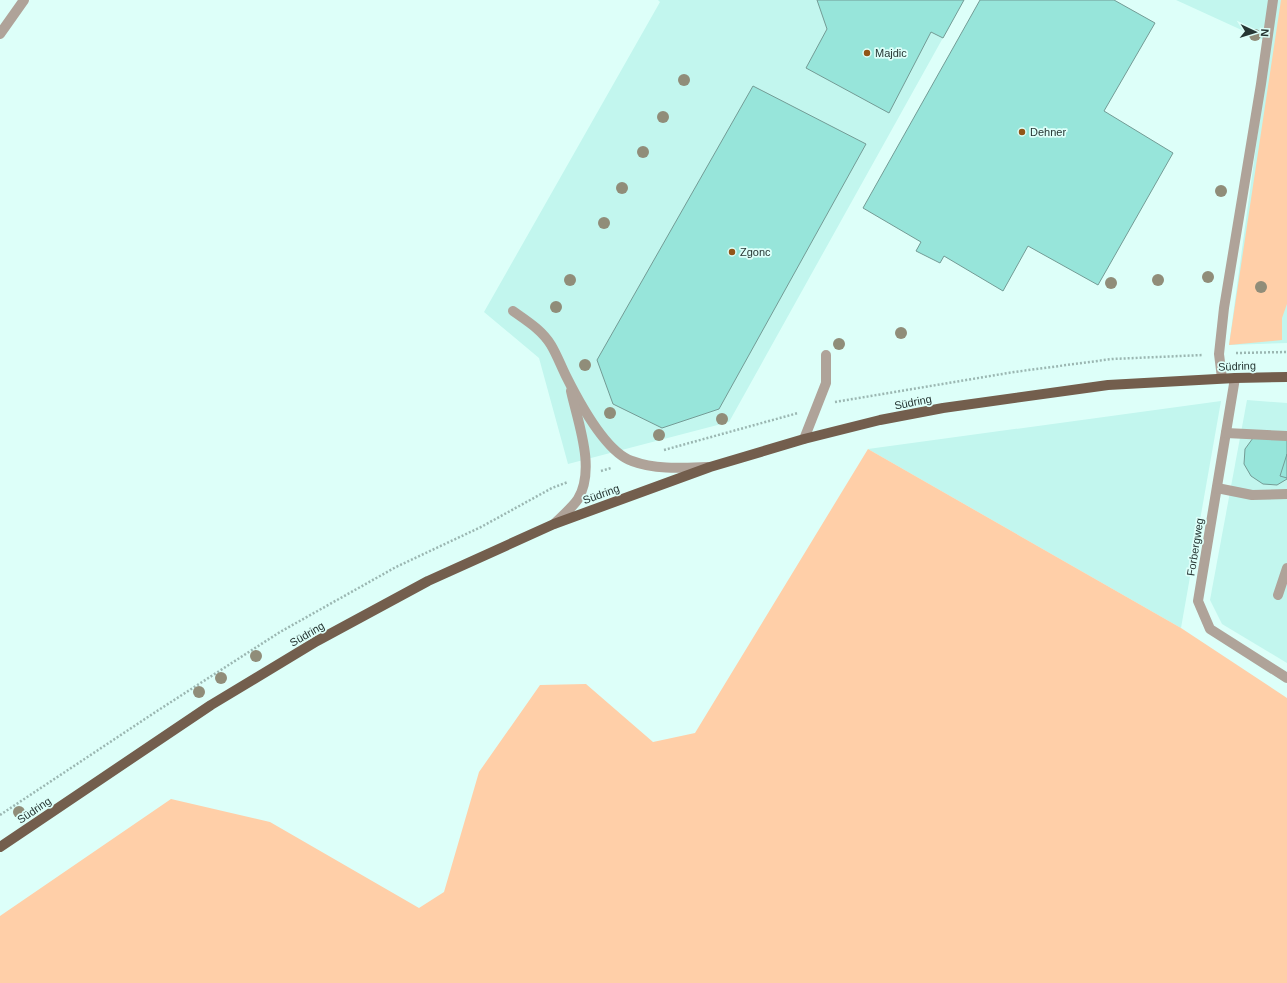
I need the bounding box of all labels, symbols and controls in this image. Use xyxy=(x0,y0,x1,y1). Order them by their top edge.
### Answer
north arrow xyxy=(1235,12,1275,52)
text: N xyxy=(1259,28,1271,37)
place label: Majdic xyxy=(875,47,907,59)
marker: Majdic xyxy=(862,48,872,58)
place label: Dehner xyxy=(1030,126,1066,138)
marker: Dehner xyxy=(1017,127,1027,137)
place label: Zgonc xyxy=(740,246,771,258)
marker: Zgonc xyxy=(727,247,737,257)
street label: Südring xyxy=(1218,359,1256,373)
street label: Südring xyxy=(893,392,933,412)
street label: Südring xyxy=(581,482,621,506)
street label: Forbergweg xyxy=(1184,517,1206,577)
street label: Südring xyxy=(288,619,326,649)
street label: Südring xyxy=(15,794,53,826)

